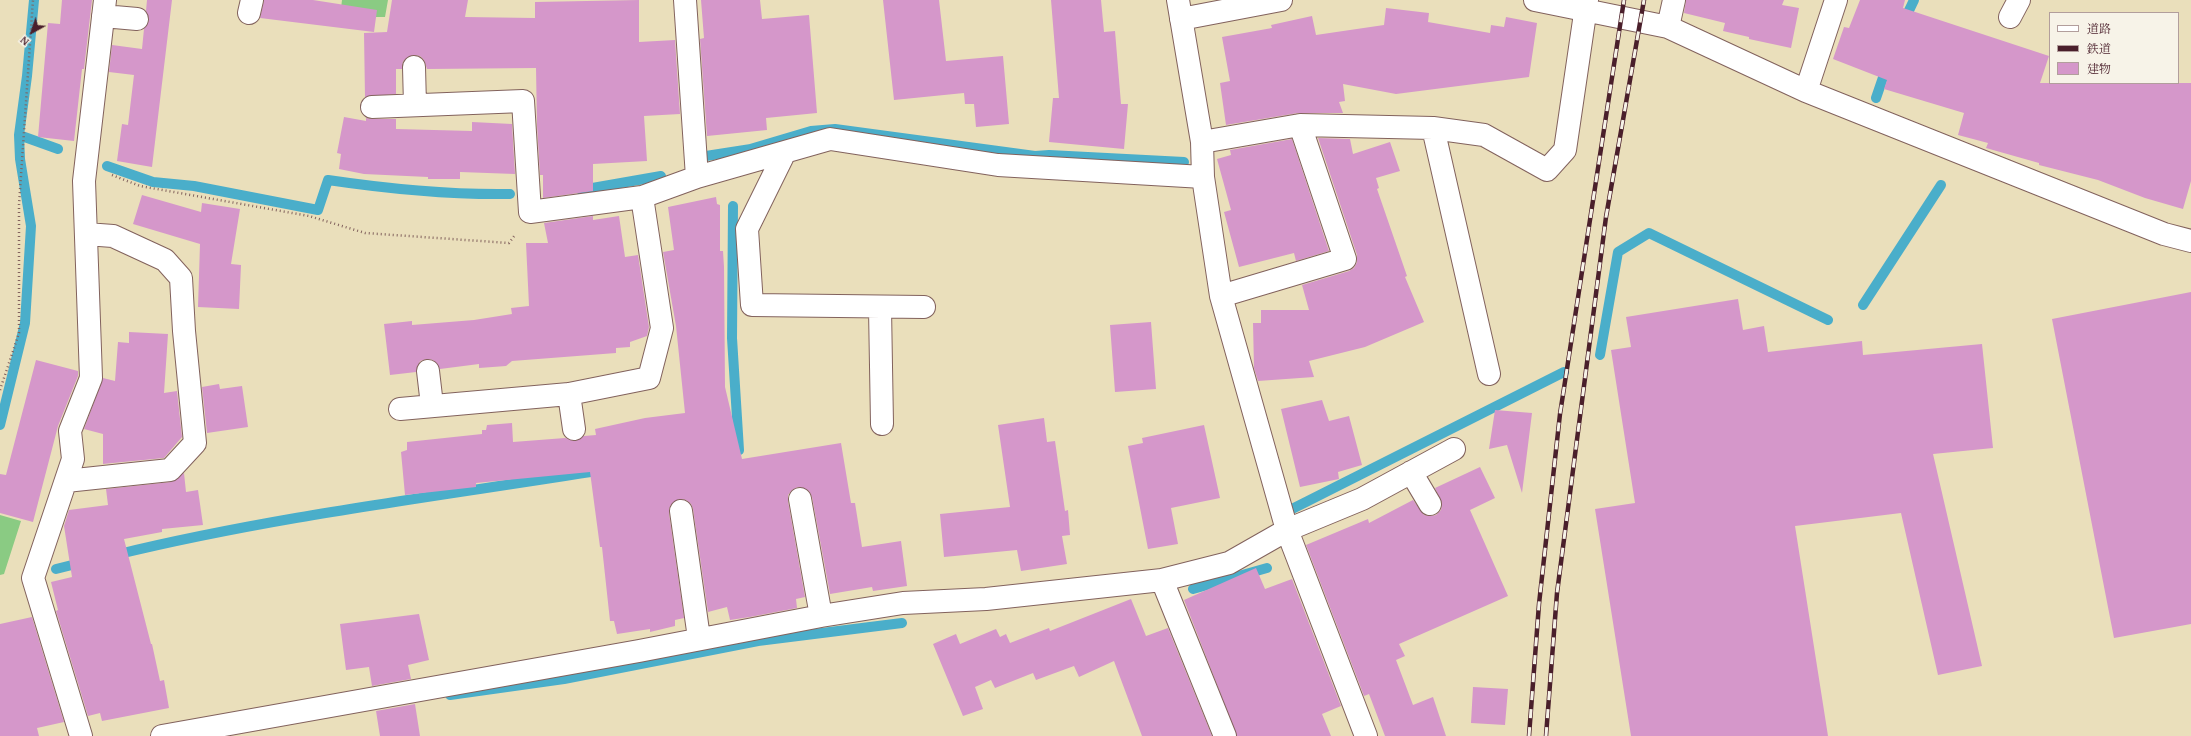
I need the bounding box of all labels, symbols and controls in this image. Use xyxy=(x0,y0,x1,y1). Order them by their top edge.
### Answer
north arrow xyxy=(12,12,52,52)
legend xyxy=(2049,12,2179,84)
text: 道路 xyxy=(2087,20,2111,37)
text: N xyxy=(16,33,32,50)
text: 鉄道 xyxy=(2087,40,2111,57)
text: 建物 xyxy=(2087,60,2111,77)

